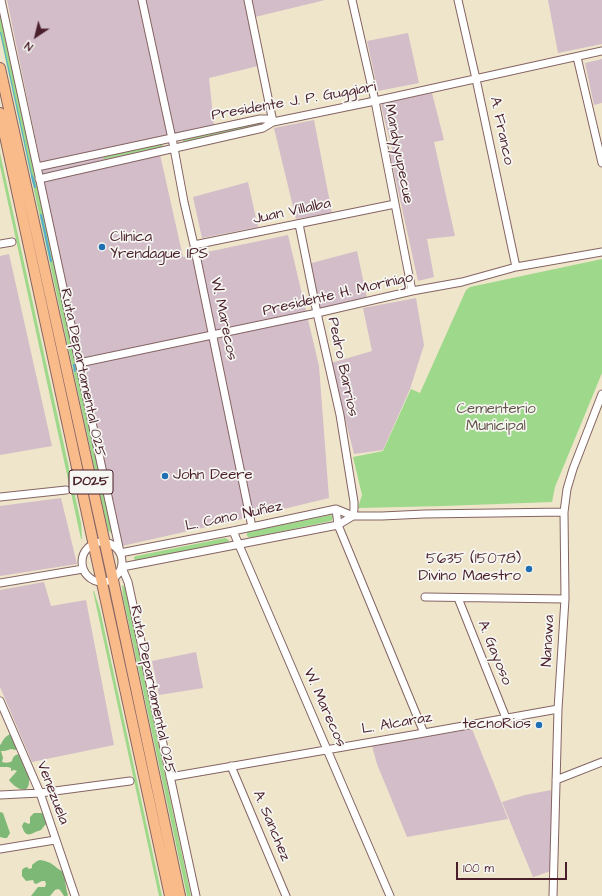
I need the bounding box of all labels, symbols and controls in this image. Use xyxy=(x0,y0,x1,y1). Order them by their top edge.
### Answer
north arrow xyxy=(16,16,56,56)
text: N xyxy=(22,38,36,54)
street label: Presidente J. P. Guggiari xyxy=(210,79,378,125)
street label: A. Franco xyxy=(485,95,517,167)
street label: Mandyyupecue xyxy=(380,103,416,205)
street label: Juan Villalba xyxy=(251,195,333,229)
place label: Clinica Yrendague IPS xyxy=(110,229,208,264)
marker: Clinica Yrendague IPS xyxy=(97,242,107,252)
street label: Presidente H. Morinigo xyxy=(261,269,415,321)
street label: W. Marecos xyxy=(205,276,241,362)
street label: Ruta Departamental 025 xyxy=(55,287,109,459)
street label: Pedro Barrios xyxy=(323,316,361,418)
park label: Cementerio Municipal xyxy=(456,401,536,436)
place label: John Deere xyxy=(173,467,253,485)
road number: D025 xyxy=(69,470,113,494)
marker: John Deere xyxy=(160,471,170,481)
street label: L. Cano Nuñez xyxy=(184,498,284,536)
place label: 5635 (15078) Divino Maestro xyxy=(419,551,521,586)
marker: 5635 (15078) Divino Maestro xyxy=(524,564,534,574)
street label: Ruta Departamental 025 xyxy=(125,604,179,776)
street label: Nanawa xyxy=(539,615,559,667)
street label: A. Gayoso xyxy=(473,618,515,688)
street label: W. Marecos xyxy=(299,666,349,750)
street label: L. Alcaraz xyxy=(361,709,433,739)
place label: tecnoRios xyxy=(462,716,531,734)
marker: tecnoRios xyxy=(534,720,544,730)
street label: Venezuela xyxy=(32,759,72,827)
street label: A. Sanchez xyxy=(248,788,294,864)
scale bar xyxy=(458,854,569,880)
text: 100 m xyxy=(463,860,494,877)

